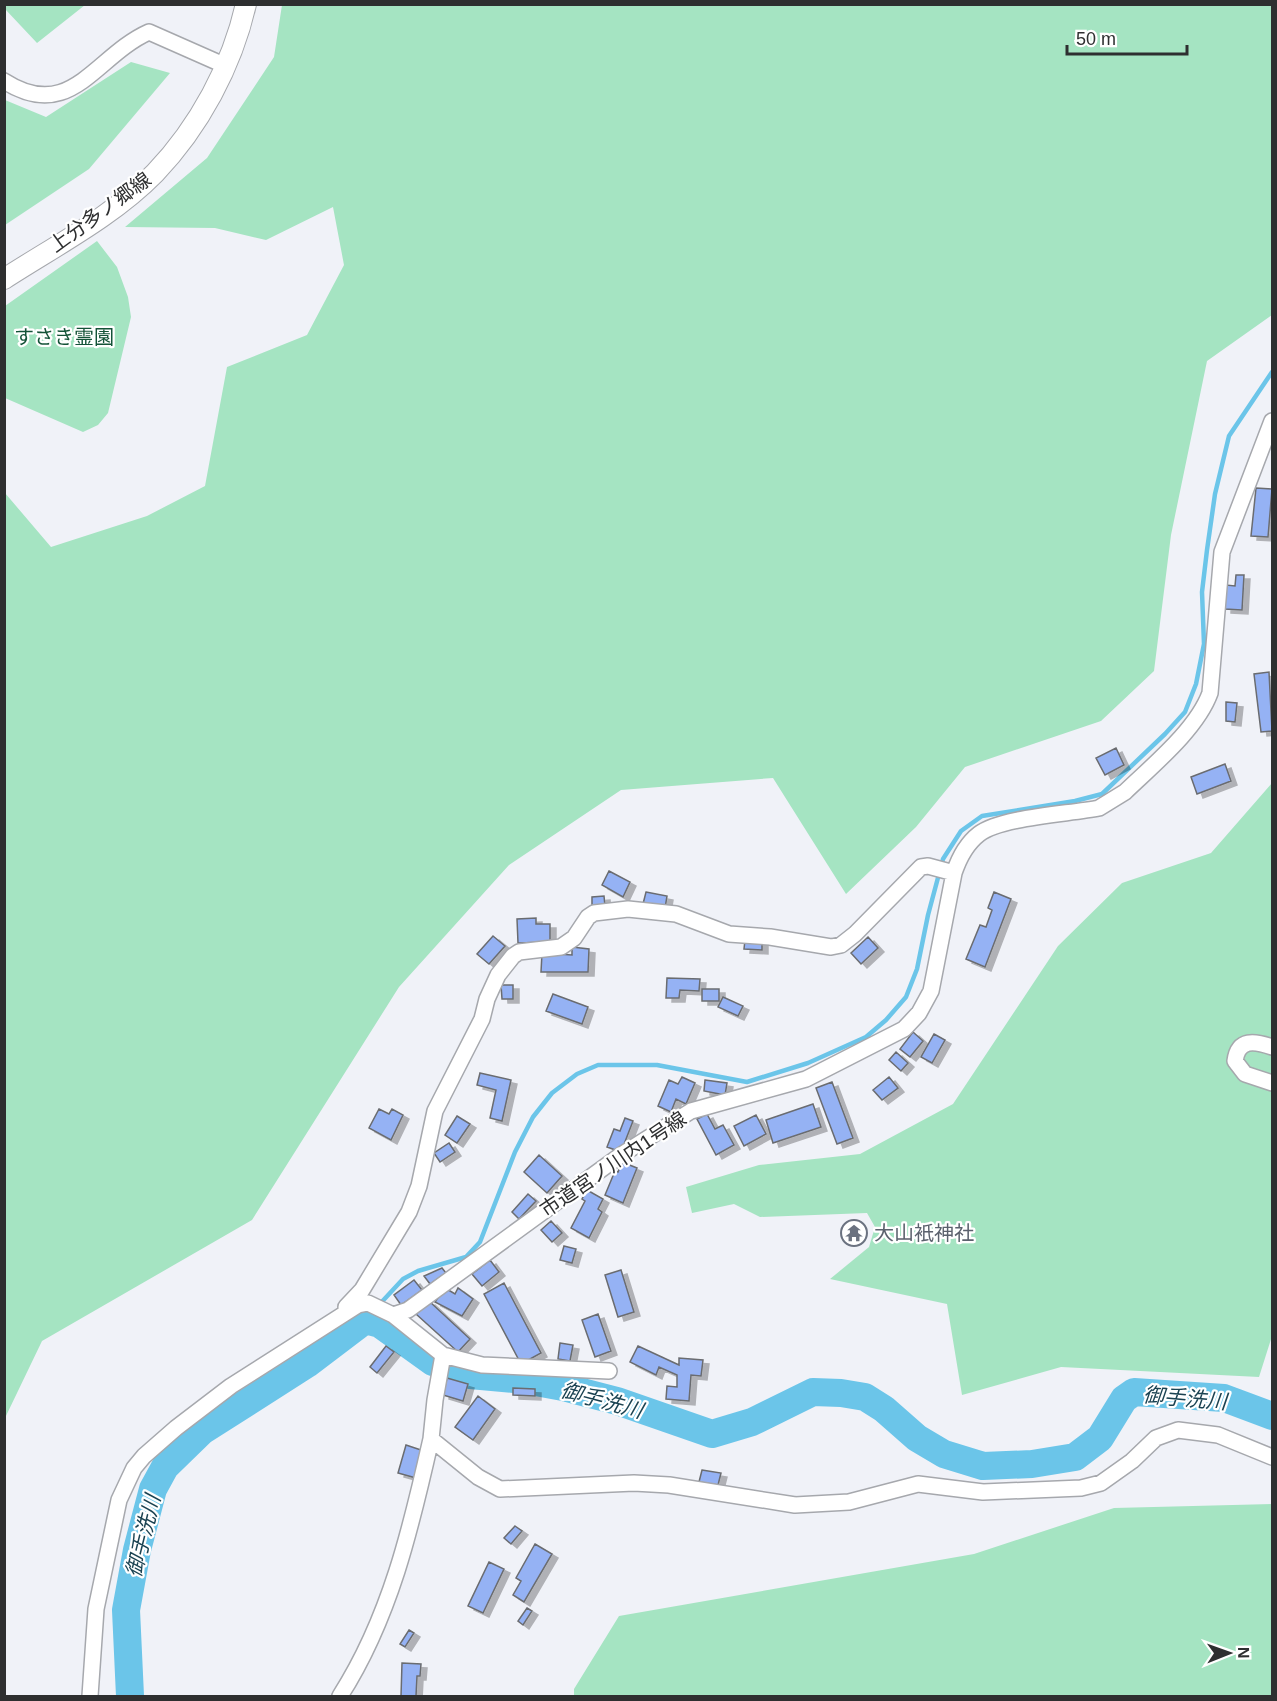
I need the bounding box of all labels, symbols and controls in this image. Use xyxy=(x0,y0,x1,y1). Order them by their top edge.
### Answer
scale bar xyxy=(1067,18,1187,56)
text: 50 m xyxy=(1076,29,1116,49)
street label: 上分多ノ郷線 xyxy=(45,168,155,256)
park label: すさき霊園 xyxy=(14,326,114,348)
street label: 市道宮ノ川内1号線 xyxy=(536,1107,690,1221)
temple icon: 大山衹神社 xyxy=(839,1218,869,1248)
place label: 大山衹神社 xyxy=(874,1222,974,1244)
water label: 御手洗川 xyxy=(558,1378,647,1422)
water label: 御手洗川 xyxy=(1142,1383,1230,1413)
water label: 御手洗川 xyxy=(122,1491,165,1580)
north arrow xyxy=(1199,1623,1259,1683)
text: N xyxy=(1235,1647,1252,1659)

